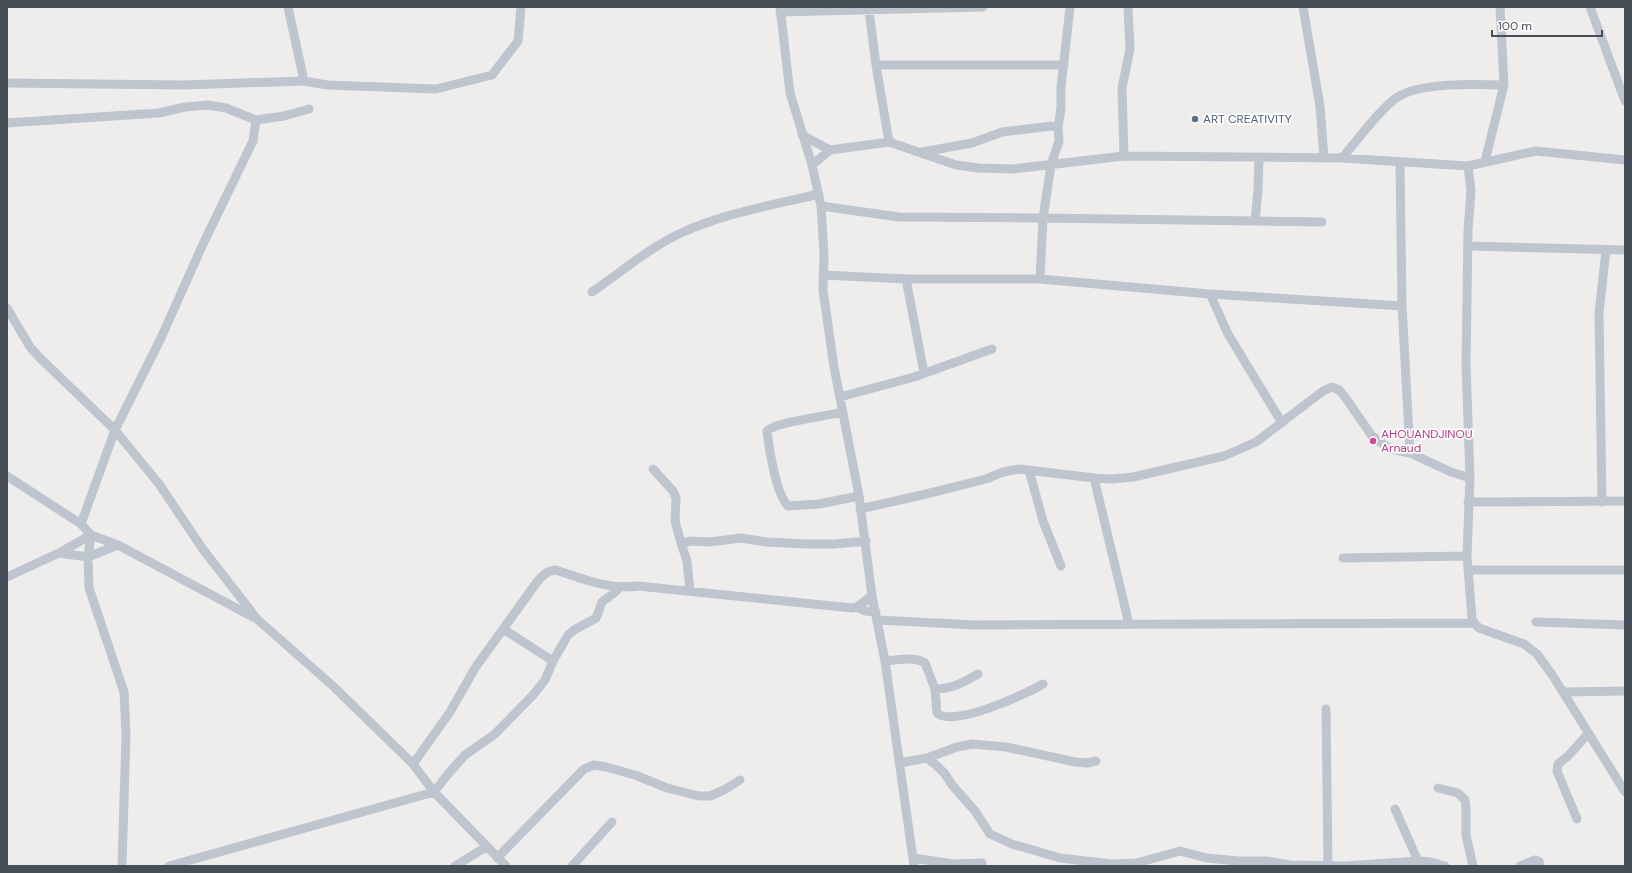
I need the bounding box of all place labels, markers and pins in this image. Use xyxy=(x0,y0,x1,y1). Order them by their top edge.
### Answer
place label: ART CREATIVITY xyxy=(1203,111,1292,127)
marker: ART CREATIVITY xyxy=(1190,114,1200,124)
place label: AHOUANDJINOU Arnaud xyxy=(1381,426,1473,456)
marker: AHOUANDJINOU Arnaud xyxy=(1368,436,1378,446)

